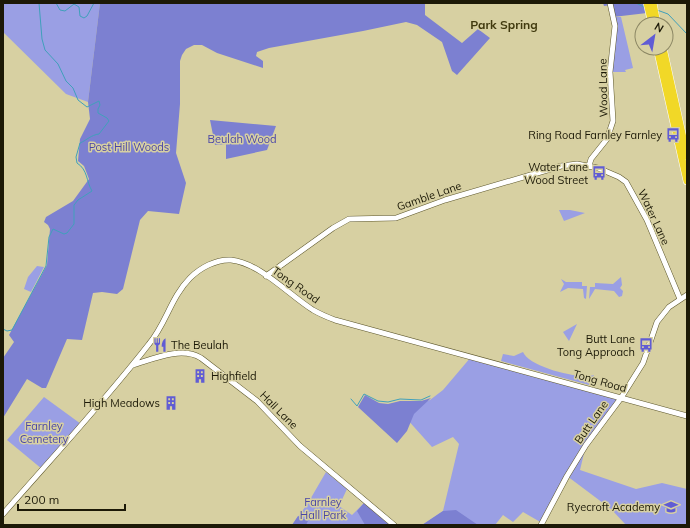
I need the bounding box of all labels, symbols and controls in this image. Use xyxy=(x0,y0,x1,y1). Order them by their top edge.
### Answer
north arrow xyxy=(634,16,674,56)
district label: Park Spring xyxy=(470,17,538,32)
text: N xyxy=(652,19,666,36)
street label: Wood Lane xyxy=(595,59,611,117)
bus stop icon: Ring Road Farnley Farnley xyxy=(665,127,681,143)
place label: Ring Road Farnley Farnley xyxy=(528,128,662,142)
park label: Beulah Wood xyxy=(207,132,277,146)
park label: Post Hill Woods xyxy=(89,140,169,154)
place label: Water Lane Wood Street xyxy=(524,160,588,187)
bus stop icon: Water Lane Wood Street xyxy=(591,165,607,181)
street label: Gamble Lane xyxy=(395,178,463,214)
street label: Water Lane xyxy=(635,187,673,247)
street label: Tong Road xyxy=(269,263,323,307)
place label: Butt Lane Tong Approach xyxy=(557,332,635,359)
restaurant icon: The Beulah xyxy=(152,337,168,353)
bus stop icon: Butt Lane Tong Approach xyxy=(638,337,654,353)
place label: The Beulah xyxy=(171,338,228,352)
street label: Tong Road xyxy=(572,367,628,395)
building icon: Highfield xyxy=(192,368,208,384)
place label: Highfield xyxy=(211,369,257,383)
street label: Hall Lane xyxy=(257,388,301,432)
building icon: High Meadows xyxy=(163,395,179,411)
place label: High Meadows xyxy=(83,396,160,410)
street label: Butt Lane xyxy=(571,398,611,446)
park label: Farnley Cemetery xyxy=(20,419,69,446)
scale bar xyxy=(18,486,125,512)
text: 200 m xyxy=(24,492,59,507)
park label: Farnley Hall Park xyxy=(300,495,346,522)
school or university icon: Ryecroft Academy xyxy=(663,499,679,515)
place label: Ryecroft Academy xyxy=(567,500,660,514)

